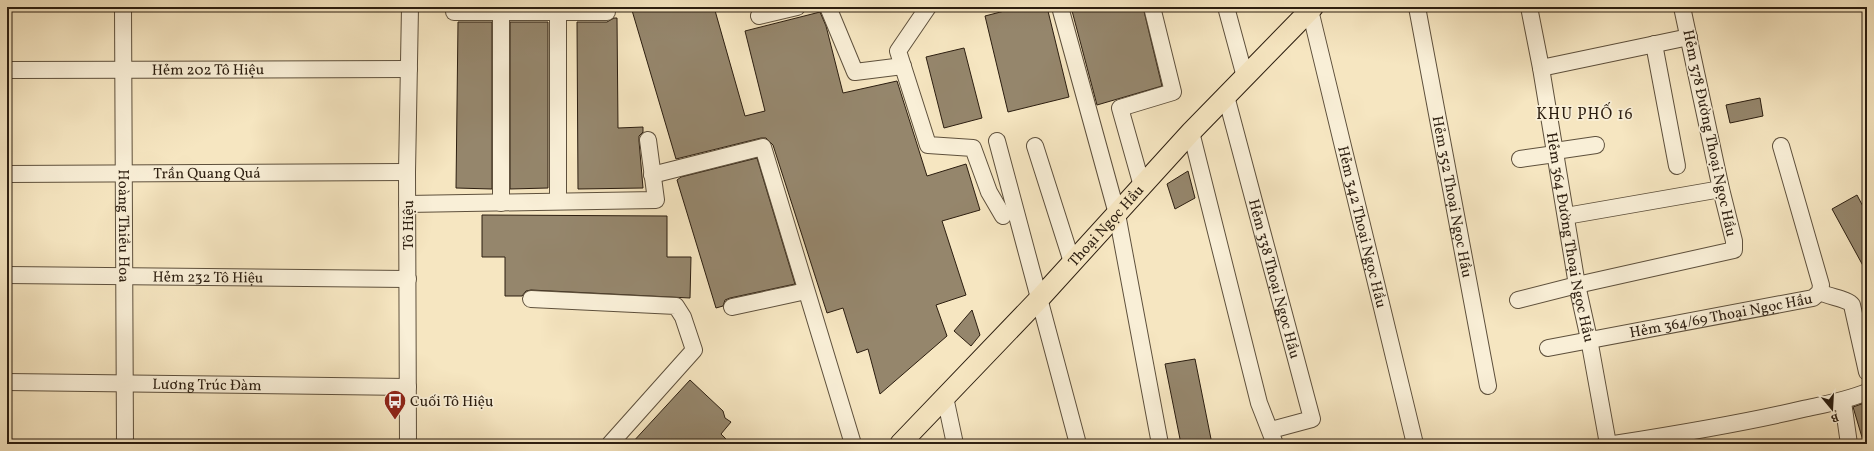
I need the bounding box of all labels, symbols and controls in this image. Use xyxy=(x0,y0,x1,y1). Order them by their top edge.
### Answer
street label: Hẻm 378 Đường Thoại Ngọc Hầu xyxy=(1676,28,1741,239)
street label: Hẻm 202 Tô Hiệu xyxy=(152,60,264,82)
district label: KHU PHỐ 16 xyxy=(1536,102,1634,126)
street label: Hẻm 352 Thoại Ngọc Hầu xyxy=(1426,114,1477,280)
street label: Hẻm 364 Đường Thoại Ngọc Hầu xyxy=(1540,131,1598,345)
street label: Hẻm 342 Thoại Ngọc Hầu xyxy=(1331,144,1391,310)
street label: Trần Quang Quá xyxy=(153,164,261,185)
street label: Hoàng Thiều Hoa xyxy=(112,169,133,283)
street label: Thoại Ngọc Hầu xyxy=(1064,181,1150,272)
street label: Hẻm 338 Thoại Ngọc Hầu xyxy=(1242,197,1304,361)
street label: Tô Hiệu xyxy=(399,200,420,250)
street label: Hẻm 232 Tô Hiệu xyxy=(152,267,263,290)
street label: Hẻm 364/69 Thoại Ngọc Hầu xyxy=(1628,289,1814,344)
street label: Lương Trúc Đàm xyxy=(152,375,262,397)
bus stop icon: Cuối Tô Hiệu xyxy=(382,388,408,421)
north arrow xyxy=(1812,389,1852,429)
place label: Cuối Tô Hiệu xyxy=(410,392,493,413)
text: B xyxy=(1829,409,1840,425)

